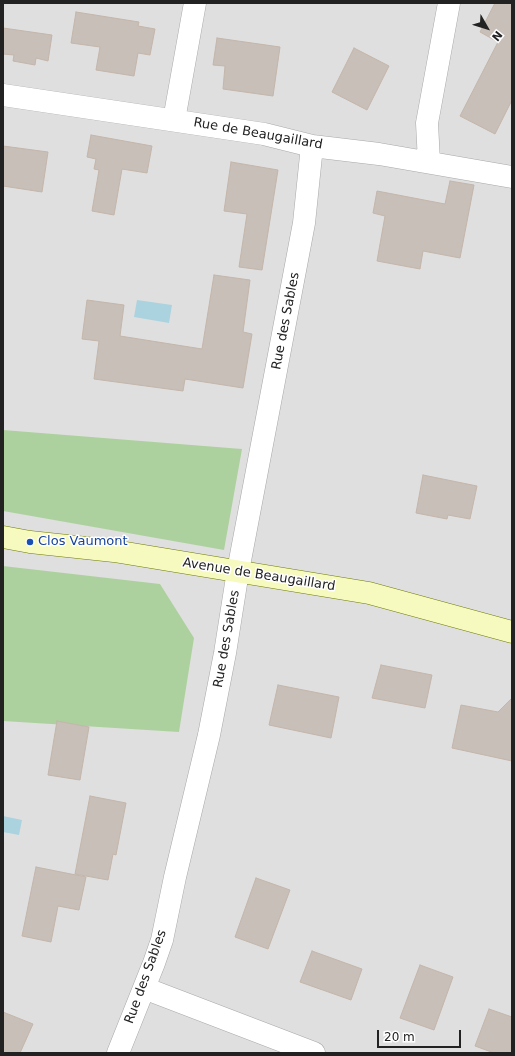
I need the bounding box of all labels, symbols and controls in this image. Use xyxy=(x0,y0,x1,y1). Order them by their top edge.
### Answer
north arrow xyxy=(467,8,507,48)
text: N xyxy=(489,28,505,44)
street label: Rue de Beaugaillard xyxy=(192,115,324,153)
street label: Rue des Sables xyxy=(269,271,303,371)
place label: Clos Vaumont xyxy=(38,534,128,550)
marker: Clos Vaumont xyxy=(25,537,35,547)
street label: Avenue de Beaugaillard xyxy=(182,555,336,595)
street label: Rue des Sables xyxy=(211,589,243,689)
street label: Rue des Sables xyxy=(122,928,170,1026)
scale bar xyxy=(379,1022,463,1048)
text: 20 m xyxy=(384,1030,415,1044)

